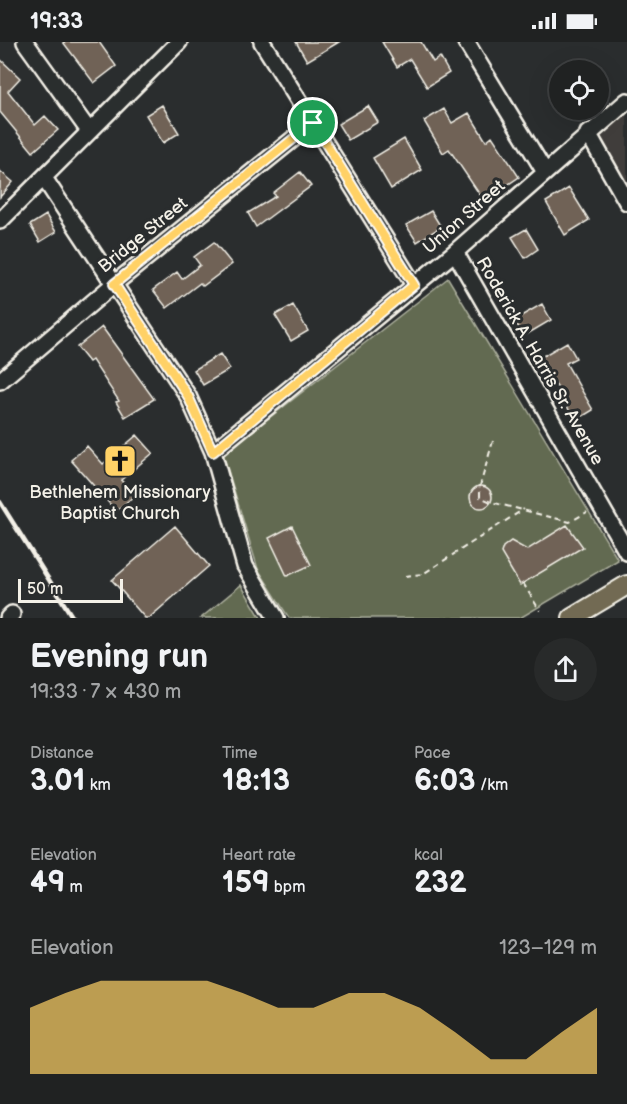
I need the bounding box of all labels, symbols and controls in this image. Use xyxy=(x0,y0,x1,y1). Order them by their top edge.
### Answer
text: 19:33 xyxy=(30,8,83,35)
map controls xyxy=(549,60,609,120)
button: locate xyxy=(549,60,609,120)
pin xyxy=(287,97,338,148)
icon: arrive xyxy=(296,106,329,139)
street label: Union Street xyxy=(419,175,510,258)
street label: Bridge Street xyxy=(94,192,192,277)
street label: Roderick A. Harris Sr. Avenue xyxy=(472,253,608,469)
church icon: Bethlehem Missionary Baptist Church xyxy=(102,443,138,479)
place label: Bethlehem Missionary Baptist Church xyxy=(29,482,212,524)
scale bar xyxy=(18,576,123,604)
text: 50 m xyxy=(27,580,63,599)
text: Evening run xyxy=(30,637,208,677)
button: share xyxy=(534,638,597,701)
text: 19:33 · 7 × 430 m xyxy=(30,680,181,704)
text: Distance xyxy=(30,744,94,763)
text: Time xyxy=(222,744,257,763)
text: Pace xyxy=(414,744,450,763)
text: 3.01 xyxy=(30,763,85,799)
text: 18:13 xyxy=(222,763,290,799)
text: 6:03 xyxy=(414,763,476,799)
text: km xyxy=(85,776,111,795)
text: /km xyxy=(476,776,508,795)
text: Elevation xyxy=(30,846,97,865)
text: Heart rate xyxy=(222,846,296,865)
text: kcal xyxy=(414,846,443,865)
text: 49 xyxy=(30,865,65,901)
text: 159 xyxy=(222,865,270,901)
text: 232 xyxy=(414,865,467,901)
text: m xyxy=(65,878,83,897)
text: bpm xyxy=(270,878,305,897)
text: Elevation xyxy=(30,936,113,960)
text: 123–129 m xyxy=(499,936,597,960)

